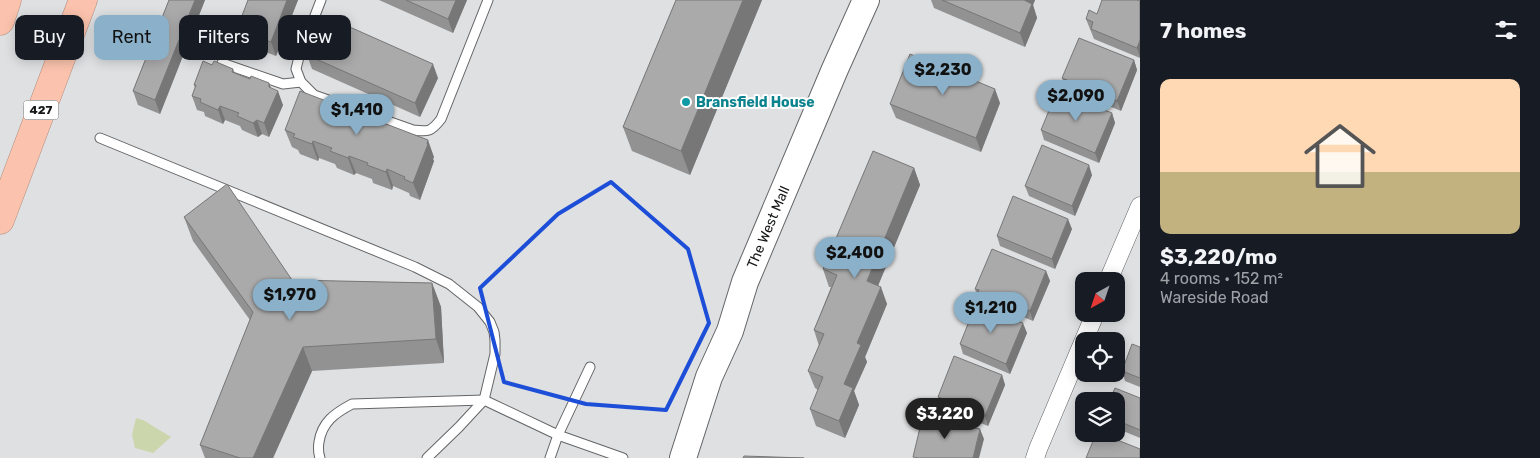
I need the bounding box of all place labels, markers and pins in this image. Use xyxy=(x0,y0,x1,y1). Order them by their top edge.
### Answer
pin: $2,230 xyxy=(902,54,984,96)
pin: $2,090 xyxy=(1035,80,1117,122)
pin: $1,410 xyxy=(316,94,398,136)
place label: Bransfield House xyxy=(696,94,815,111)
marker: Bransfield House xyxy=(680,96,692,108)
pin: $2,400 xyxy=(814,236,896,279)
pin: $1,970 xyxy=(249,278,331,321)
pin: $1,210 xyxy=(950,292,1032,334)
pin: $3,220 xyxy=(904,398,986,440)

